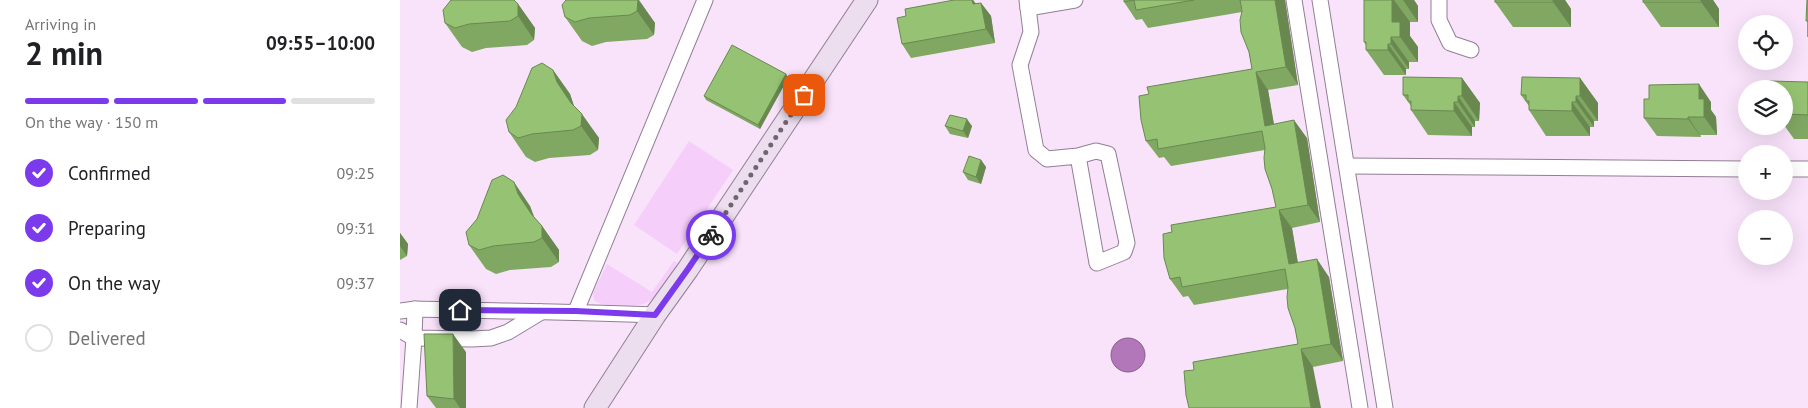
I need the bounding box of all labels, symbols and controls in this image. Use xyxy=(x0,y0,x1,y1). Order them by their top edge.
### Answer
text: Arriving in xyxy=(25,14,96,34)
map controls xyxy=(1738,15,1793,265)
button: locate xyxy=(1738,15,1793,70)
text: 09:55–10:00 xyxy=(266,31,375,55)
text: 2 min xyxy=(25,32,103,74)
pin xyxy=(783,74,825,116)
button: layers xyxy=(1738,80,1793,135)
icon: bag xyxy=(790,81,818,109)
text: On the way · 150 m xyxy=(25,112,158,132)
button: + xyxy=(1738,145,1793,200)
icon: check xyxy=(25,159,53,187)
text: Confirmed xyxy=(68,161,151,185)
text: 09:25 xyxy=(337,163,375,183)
courier xyxy=(686,210,736,260)
button: − xyxy=(1738,210,1793,265)
icon: check xyxy=(25,214,53,242)
text: Preparing xyxy=(68,216,146,240)
text: 09:31 xyxy=(337,218,375,238)
icon: bike xyxy=(697,221,725,249)
icon: check xyxy=(25,269,53,297)
text: On the way xyxy=(68,271,160,295)
text: 09:37 xyxy=(337,273,375,293)
pin xyxy=(439,289,481,331)
icon: home xyxy=(446,296,474,324)
text: Delivered xyxy=(68,326,146,350)

